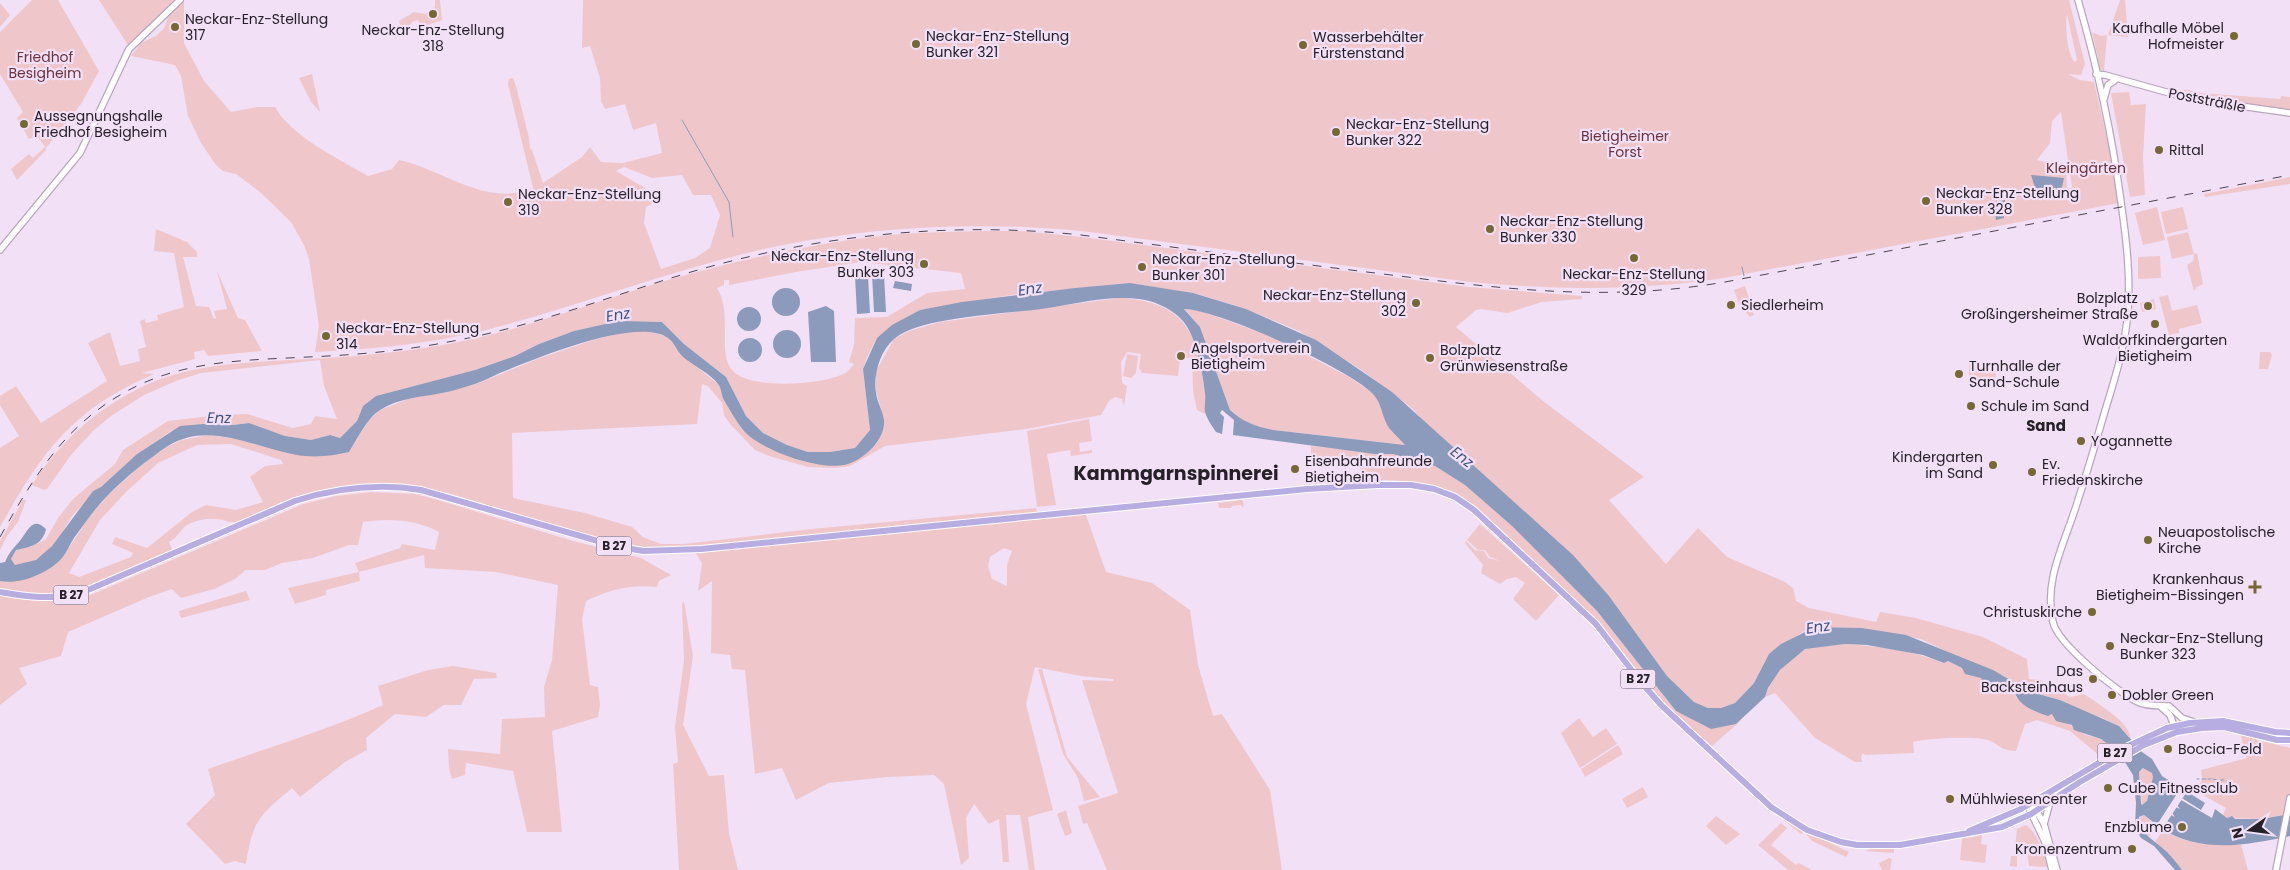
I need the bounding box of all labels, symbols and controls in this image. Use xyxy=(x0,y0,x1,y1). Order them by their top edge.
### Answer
marker: Neckar-Enz-Stellung 318 xyxy=(427,8,439,20)
place label: Neckar-Enz-Stellung 317 xyxy=(185,9,328,45)
place label: Kaufhalle Möbel Hofmeister xyxy=(2112,18,2224,54)
place label: Neckar-Enz-Stellung 318 xyxy=(361,20,505,56)
marker: Neckar-Enz-Stellung 317 xyxy=(169,21,181,33)
place label: Neckar-Enz-Stellung Bunker 321 xyxy=(926,26,1069,62)
place label: Wasserbehälter Fürstenstand xyxy=(1313,27,1424,63)
marker: Kaufhalle Möbel Hofmeister xyxy=(2228,30,2240,42)
marker: Neckar-Enz-Stellung Bunker 321 xyxy=(910,38,922,50)
marker: Wasserbehälter Fürstenstand xyxy=(1297,39,1309,51)
park label: Friedhof Besigheim xyxy=(9,47,81,83)
street label: Poststräßle xyxy=(2167,83,2248,117)
place label: Aussegnungshalle Friedhof Besigheim xyxy=(34,106,167,142)
place label: Neckar-Enz-Stellung Bunker 322 xyxy=(1346,114,1489,150)
marker: Aussegnungshalle Friedhof Besigheim xyxy=(18,118,30,130)
marker: Neckar-Enz-Stellung Bunker 322 xyxy=(1330,126,1342,138)
park label: Bietigheimer Forst xyxy=(1581,126,1669,162)
place label: Rittal xyxy=(2169,140,2204,160)
marker: Rittal xyxy=(2153,144,2165,156)
park label: Kleingärten xyxy=(2046,158,2126,178)
place label: Neckar-Enz-Stellung Bunker 328 xyxy=(1936,183,2079,219)
place label: Neckar-Enz-Stellung 319 xyxy=(518,184,661,220)
marker: Neckar-Enz-Stellung Bunker 328 xyxy=(1920,195,1932,207)
marker: Neckar-Enz-Stellung 319 xyxy=(502,196,514,208)
place label: Neckar-Enz-Stellung Bunker 330 xyxy=(1500,211,1643,247)
marker: Neckar-Enz-Stellung Bunker 330 xyxy=(1484,223,1496,235)
place label: Neckar-Enz-Stellung Bunker 303 xyxy=(771,246,914,282)
place label: Neckar-Enz-Stellung Bunker 301 xyxy=(1152,249,1295,285)
marker: Neckar-Enz-Stellung 329 xyxy=(1628,252,1640,264)
marker: Neckar-Enz-Stellung Bunker 303 xyxy=(918,258,930,270)
marker: Neckar-Enz-Stellung Bunker 301 xyxy=(1136,261,1148,273)
place label: Neckar-Enz-Stellung 329 xyxy=(1562,264,1706,300)
water label: Enz xyxy=(1017,276,1044,301)
place label: Neckar-Enz-Stellung 302 xyxy=(1263,285,1406,321)
place label: Bolzplatz Großingersheimer Straße xyxy=(1961,288,2138,324)
place label: Siedlerheim xyxy=(1741,295,1824,315)
marker: Neckar-Enz-Stellung 302 xyxy=(1410,297,1422,309)
marker: Siedlerheim xyxy=(1725,299,1737,311)
marker: Bolzplatz Großingersheimer Straße xyxy=(2142,300,2154,312)
water label: Enz xyxy=(604,302,632,327)
place label: Neckar-Enz-Stellung 314 xyxy=(336,318,479,354)
marker: Waldorfkindergarten Bietigheim xyxy=(2149,318,2161,330)
marker: Neckar-Enz-Stellung 314 xyxy=(320,330,332,342)
place label: Waldorfkindergarten Bietigheim xyxy=(2083,330,2227,366)
place label: Angelsportverein Bietigheim xyxy=(1191,338,1310,374)
place label: Bolzplatz Grünwiesenstraße xyxy=(1440,340,1568,376)
marker: Angelsportverein Bietigheim xyxy=(1175,350,1187,362)
marker: Bolzplatz Grünwiesenstraße xyxy=(1424,352,1436,364)
place label: Turnhalle der Sand-Schule xyxy=(1969,356,2061,392)
marker: Turnhalle der Sand-Schule xyxy=(1953,368,1965,380)
place label: Schule im Sand xyxy=(1981,396,2089,416)
marker: Schule im Sand xyxy=(1965,400,1977,412)
water label: Enz xyxy=(207,407,231,428)
district label: Sand xyxy=(2026,415,2066,436)
place label: Yogannette xyxy=(2091,431,2173,451)
marker: Yogannette xyxy=(2075,435,2087,447)
water label: Enz xyxy=(1446,441,1478,472)
place label: Kindergarten im Sand xyxy=(1892,447,1983,483)
place label: Eisenbahnfreunde Bietigheim xyxy=(1305,451,1432,487)
place label: Ev. Friedenskirche xyxy=(2042,454,2143,490)
marker: Kindergarten im Sand xyxy=(1987,459,1999,471)
district label: Kammgarnspinnerei xyxy=(1074,460,1279,487)
marker: Eisenbahnfreunde Bietigheim xyxy=(1289,463,1301,475)
marker: Ev. Friedenskirche xyxy=(2026,466,2038,478)
place label: Neuapostolische Kirche xyxy=(2158,522,2275,558)
marker: Neuapostolische Kirche xyxy=(2142,534,2154,546)
road number: B 27 xyxy=(596,536,632,556)
place label: Krankenhaus Bietigheim-Bissingen xyxy=(2096,569,2244,605)
marker: Krankenhaus Bietigheim-Bissingen xyxy=(2248,580,2262,594)
road number: B 27 xyxy=(54,586,88,604)
place label: Christuskirche xyxy=(1983,602,2082,622)
marker: Christuskirche xyxy=(2086,606,2098,618)
water label: Enz xyxy=(1805,614,1832,639)
place label: Neckar-Enz-Stellung Bunker 323 xyxy=(2120,628,2263,664)
marker: Neckar-Enz-Stellung Bunker 323 xyxy=(2104,640,2116,652)
place label: Das Backsteinhaus xyxy=(1981,661,2083,697)
road number: B 27 xyxy=(1620,670,1656,689)
marker: Das Backsteinhaus xyxy=(2087,673,2099,685)
place label: Dobler Green xyxy=(2122,685,2214,705)
marker: Dobler Green xyxy=(2106,689,2118,701)
place label: Boccia-Feld xyxy=(2178,739,2262,759)
marker: Boccia-Feld xyxy=(2162,743,2174,755)
road number: B 27 xyxy=(2098,744,2132,762)
place label: Cube Fitnessclub xyxy=(2118,778,2238,798)
marker: Cube Fitnessclub xyxy=(2102,782,2114,794)
place label: Mühlwiesencenter xyxy=(1960,789,2087,809)
marker: Mühlwiesencenter xyxy=(1944,793,1956,805)
north arrow xyxy=(2225,805,2275,855)
place label: Enzblume xyxy=(2105,817,2172,837)
marker: Enzblume xyxy=(2176,821,2188,833)
text: N xyxy=(2226,826,2248,841)
place label: Kronenzentrum xyxy=(2015,839,2122,859)
marker: Kronenzentrum xyxy=(2126,843,2138,855)

